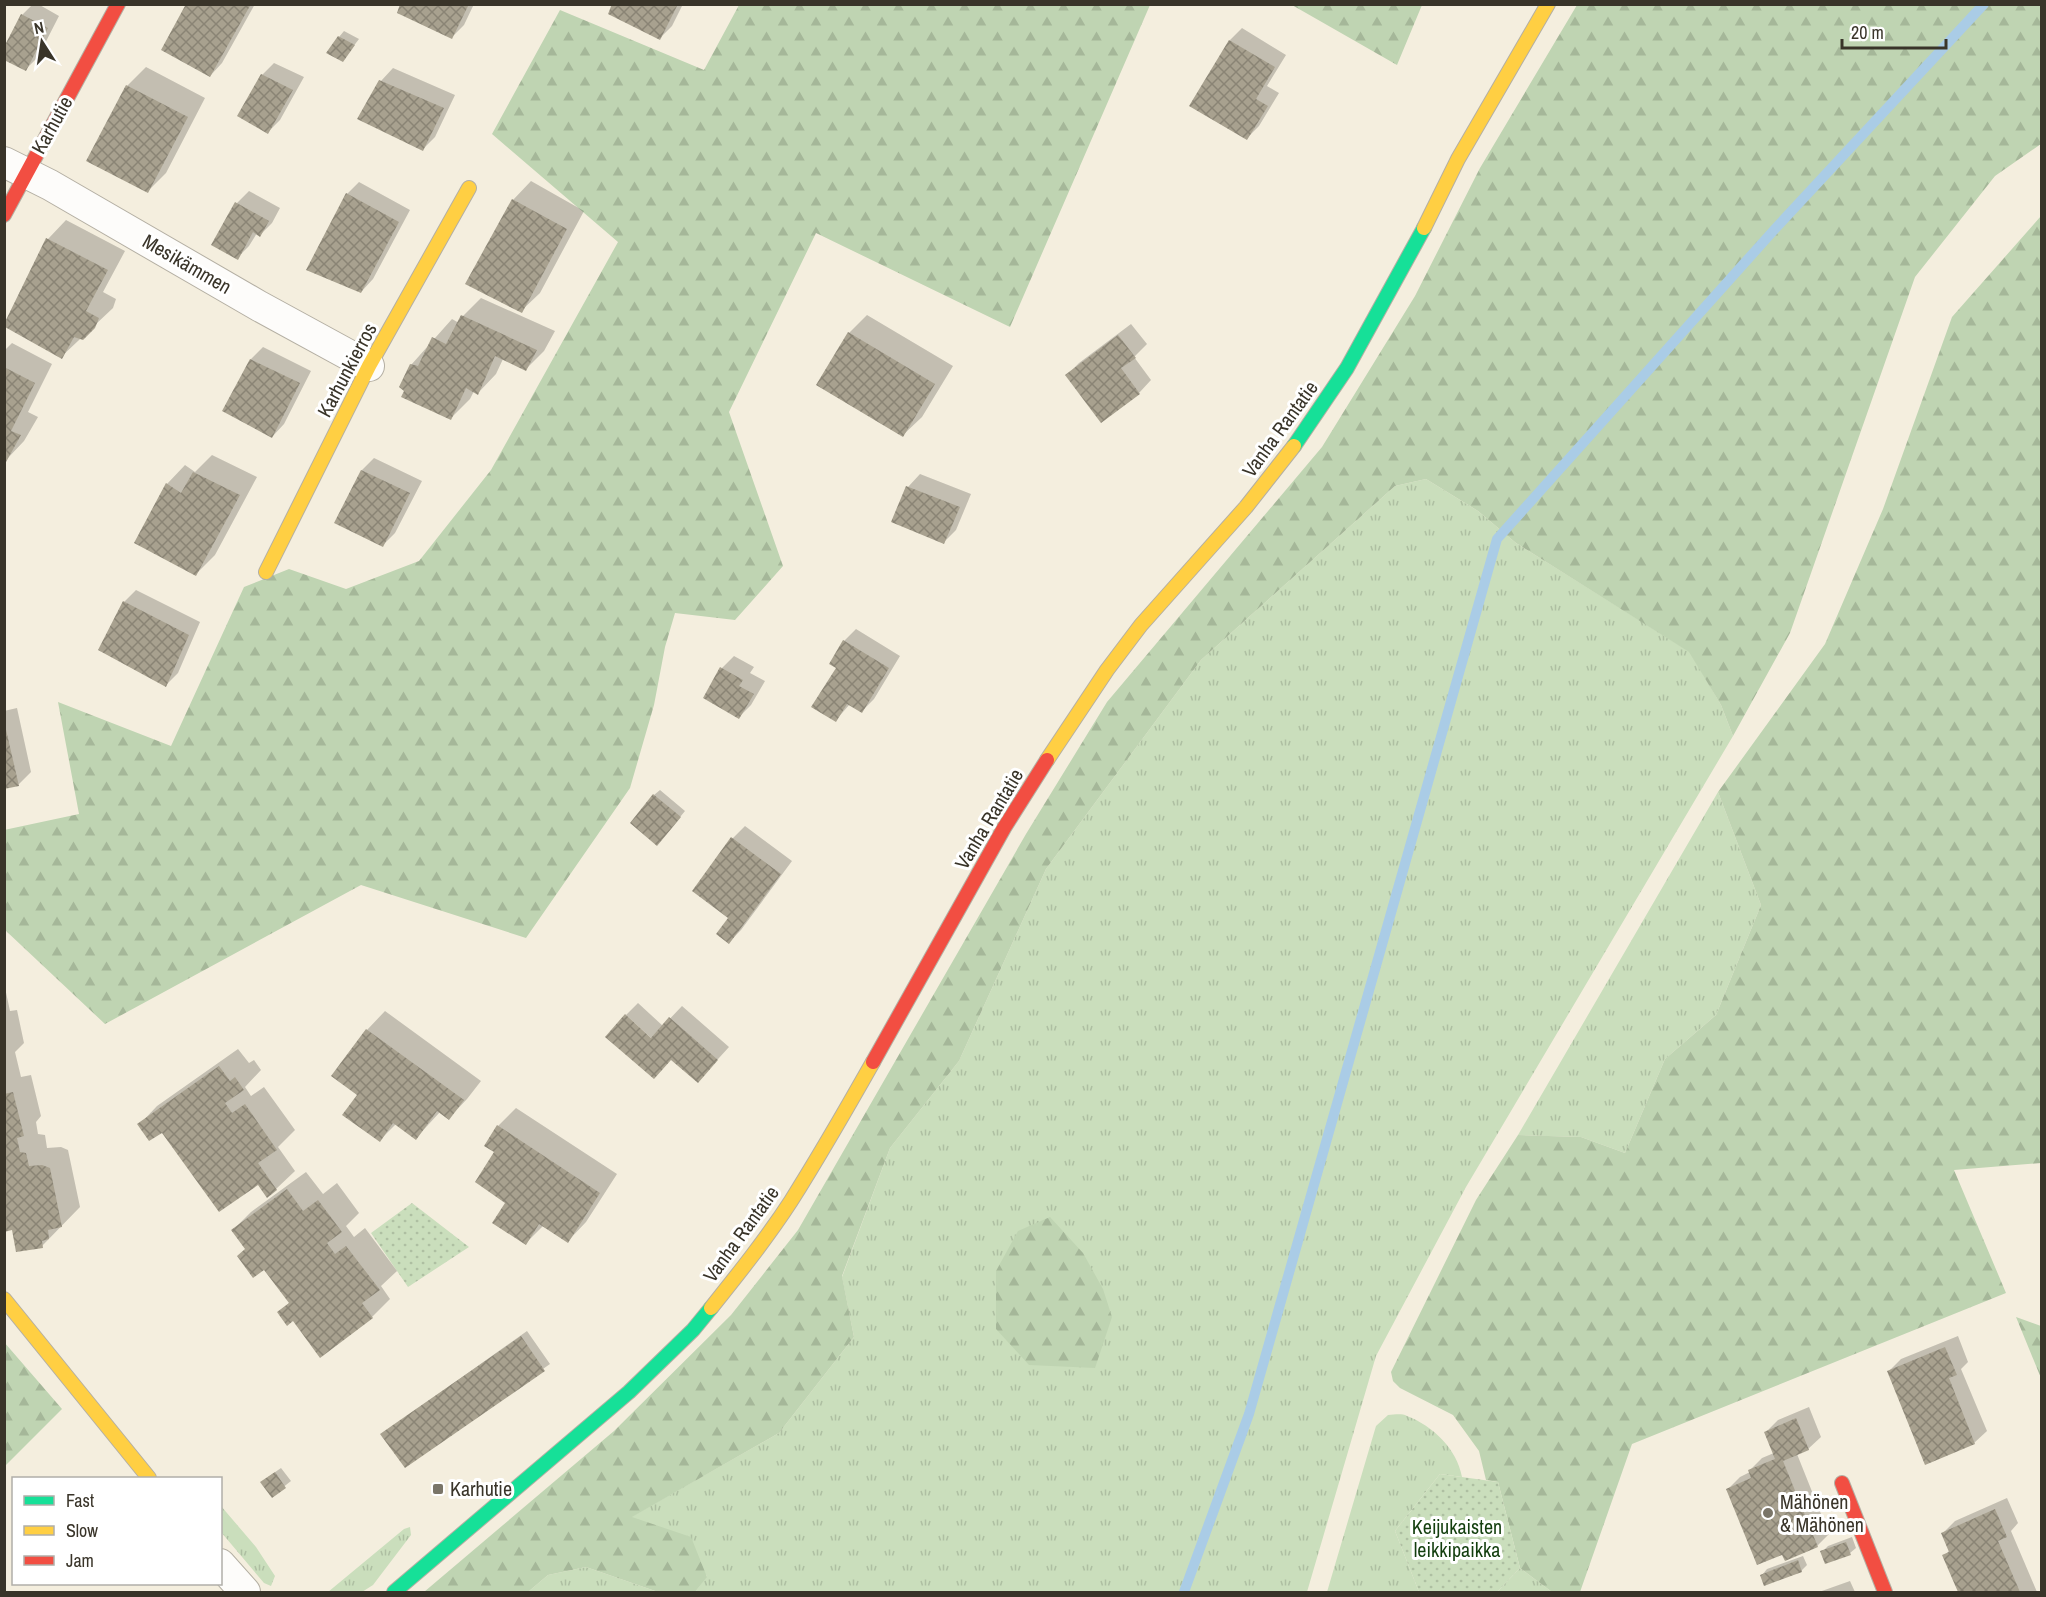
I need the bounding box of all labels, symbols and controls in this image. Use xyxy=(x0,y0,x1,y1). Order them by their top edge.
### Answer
north arrow xyxy=(12,12,72,72)
scale bar xyxy=(1842,12,1946,50)
text: N xyxy=(32,16,46,39)
text: 20 m xyxy=(1851,20,1884,45)
street label: Karhutie xyxy=(25,91,78,158)
street label: Mesikämmen xyxy=(138,227,237,300)
street label: Karhunkierros xyxy=(310,318,383,422)
street label: Vanha Rantatie xyxy=(1236,375,1324,482)
street label: Vanha Rantatie xyxy=(948,763,1029,874)
street label: Vanha Rantatie xyxy=(697,1180,785,1287)
place label: Karhutie xyxy=(450,1475,512,1502)
legend xyxy=(12,1477,222,1585)
marker: Karhutie xyxy=(431,1482,445,1496)
text: Fast xyxy=(66,1488,94,1513)
place label: Mähönen & Mähönen xyxy=(1780,1488,1864,1538)
marker: Mähönen & Mähönen xyxy=(1761,1506,1775,1520)
park label: Keijukaisten leikkipaikka xyxy=(1412,1513,1502,1563)
text: Slow xyxy=(66,1518,98,1543)
text: Jam xyxy=(66,1548,94,1573)

